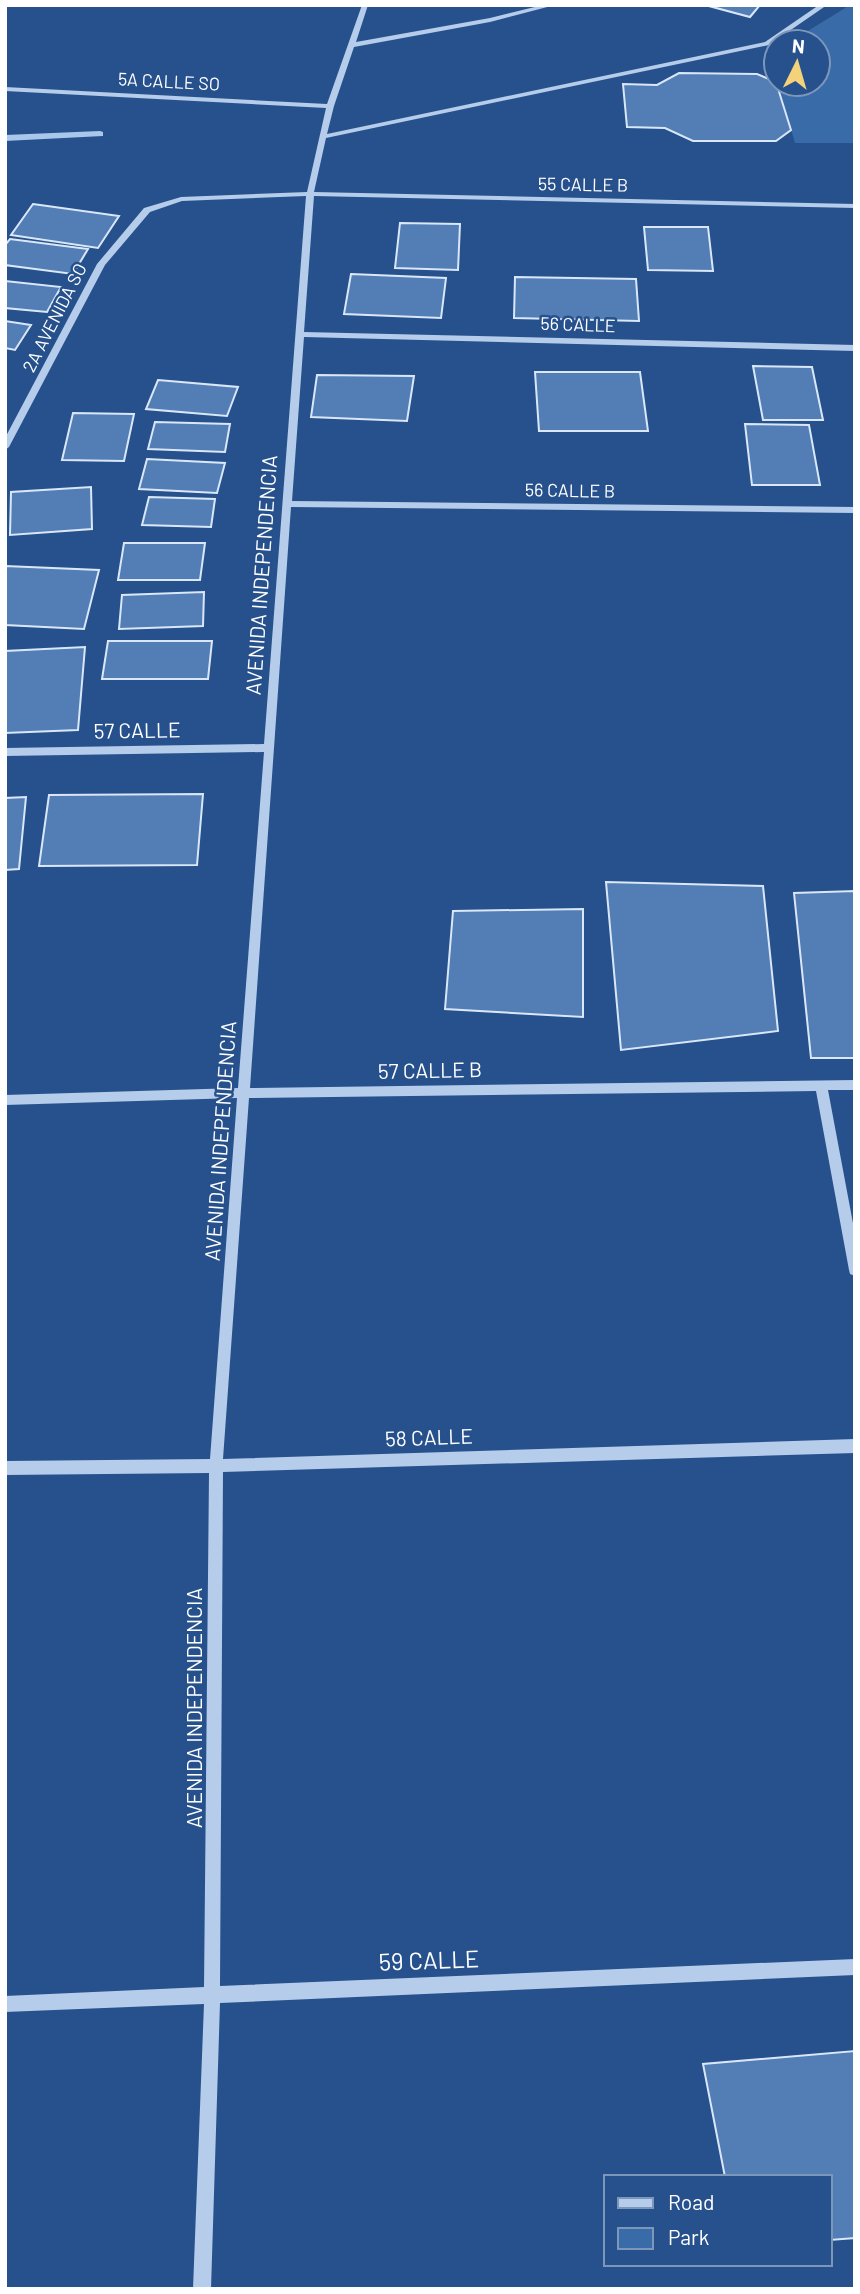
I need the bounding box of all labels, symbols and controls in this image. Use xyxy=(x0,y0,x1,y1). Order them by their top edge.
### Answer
north arrow xyxy=(762,28,832,98)
text: N xyxy=(791,34,806,58)
street label: 5A CALLE SO xyxy=(117,67,221,95)
street label: 55 CALLE B xyxy=(538,172,628,196)
street label: 2A AVENIDA SO xyxy=(17,259,91,376)
street label: 56 CALLE xyxy=(540,312,616,336)
street label: AVENIDA INDEPENDENCIA xyxy=(240,454,281,696)
street label: 56 CALLE B xyxy=(525,478,615,502)
street label: 57 CALLE xyxy=(93,716,181,743)
street label: AVENIDA INDEPENDENCIA xyxy=(199,1020,240,1262)
street label: 57 CALLE B xyxy=(378,1056,482,1083)
street label: 58 CALLE xyxy=(385,1422,473,1451)
street label: AVENIDA INDEPENDENCIA xyxy=(181,1588,206,1828)
street label: 59 CALLE xyxy=(378,1943,480,1976)
legend xyxy=(604,2175,832,2266)
text: Road xyxy=(668,2189,714,2214)
text: Park xyxy=(668,2224,709,2249)

